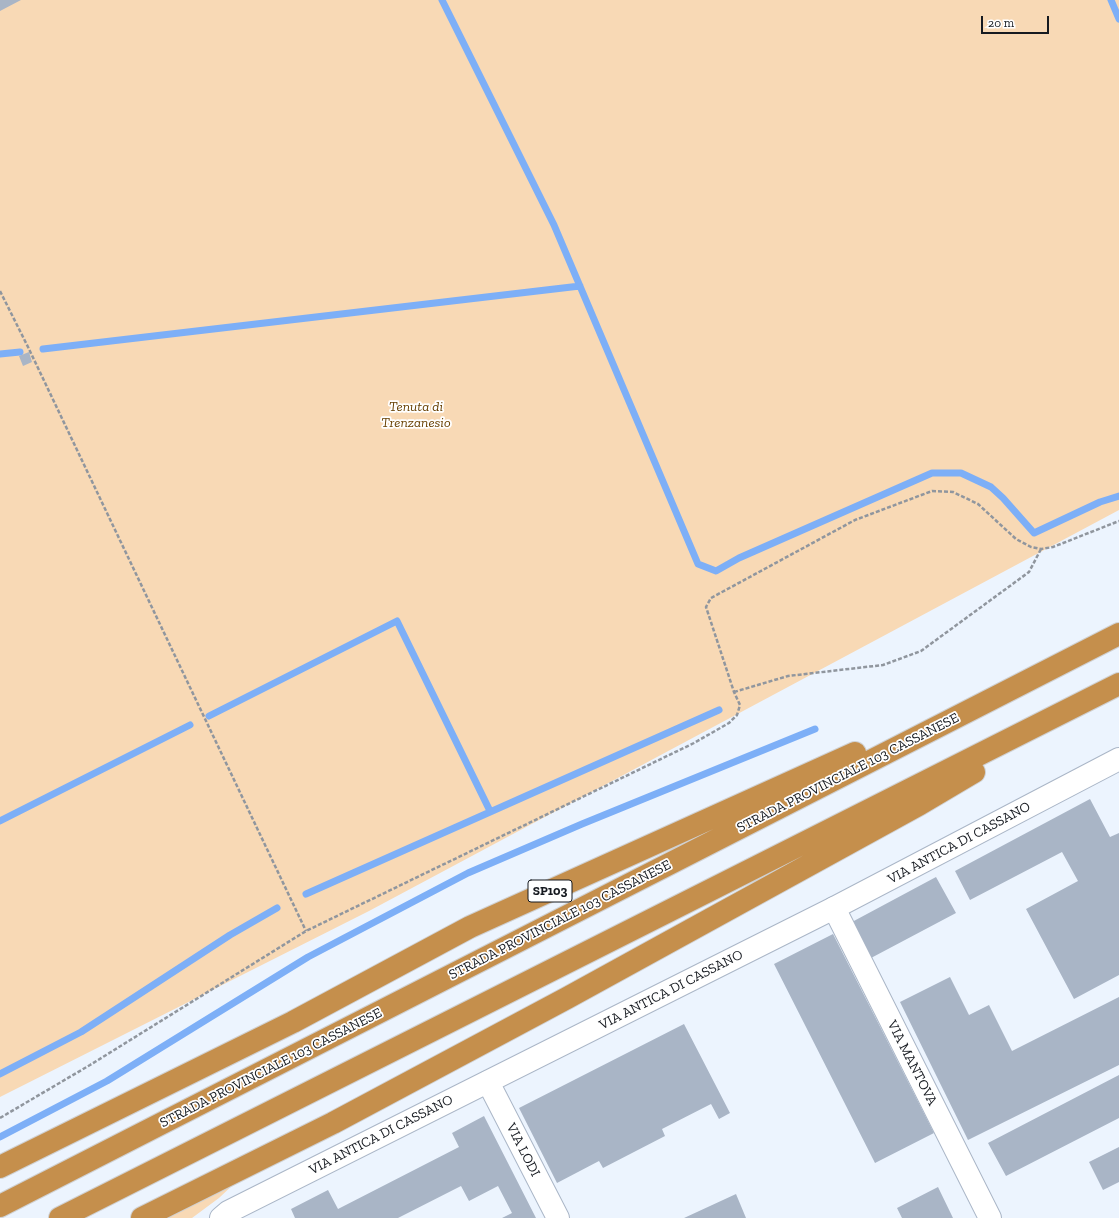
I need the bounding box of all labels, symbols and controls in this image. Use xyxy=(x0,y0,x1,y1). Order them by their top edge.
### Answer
scale bar xyxy=(983,8,1051,34)
text: 20 m xyxy=(988,16,1014,30)
park label: Tenuta di Trenzanesio xyxy=(381,399,451,432)
street label: STRADA PROVINCIALE 103 CASSANESE xyxy=(734,709,962,837)
street label: VIA ANTICA DI CASSANO xyxy=(885,798,1033,888)
street label: STRADA PROVINCIALE 103 CASSANESE xyxy=(446,856,674,984)
road number: SP103 xyxy=(528,880,572,902)
street label: VIA ANTICA DI CASSANO xyxy=(596,946,746,1034)
street label: STRADA PROVINCIALE 103 CASSANESE xyxy=(157,1004,385,1132)
street label: VIA MANTOVA xyxy=(883,1018,941,1108)
street label: VIA ANTICA DI CASSANO xyxy=(306,1091,456,1179)
street label: VIA LODI xyxy=(502,1120,544,1180)

